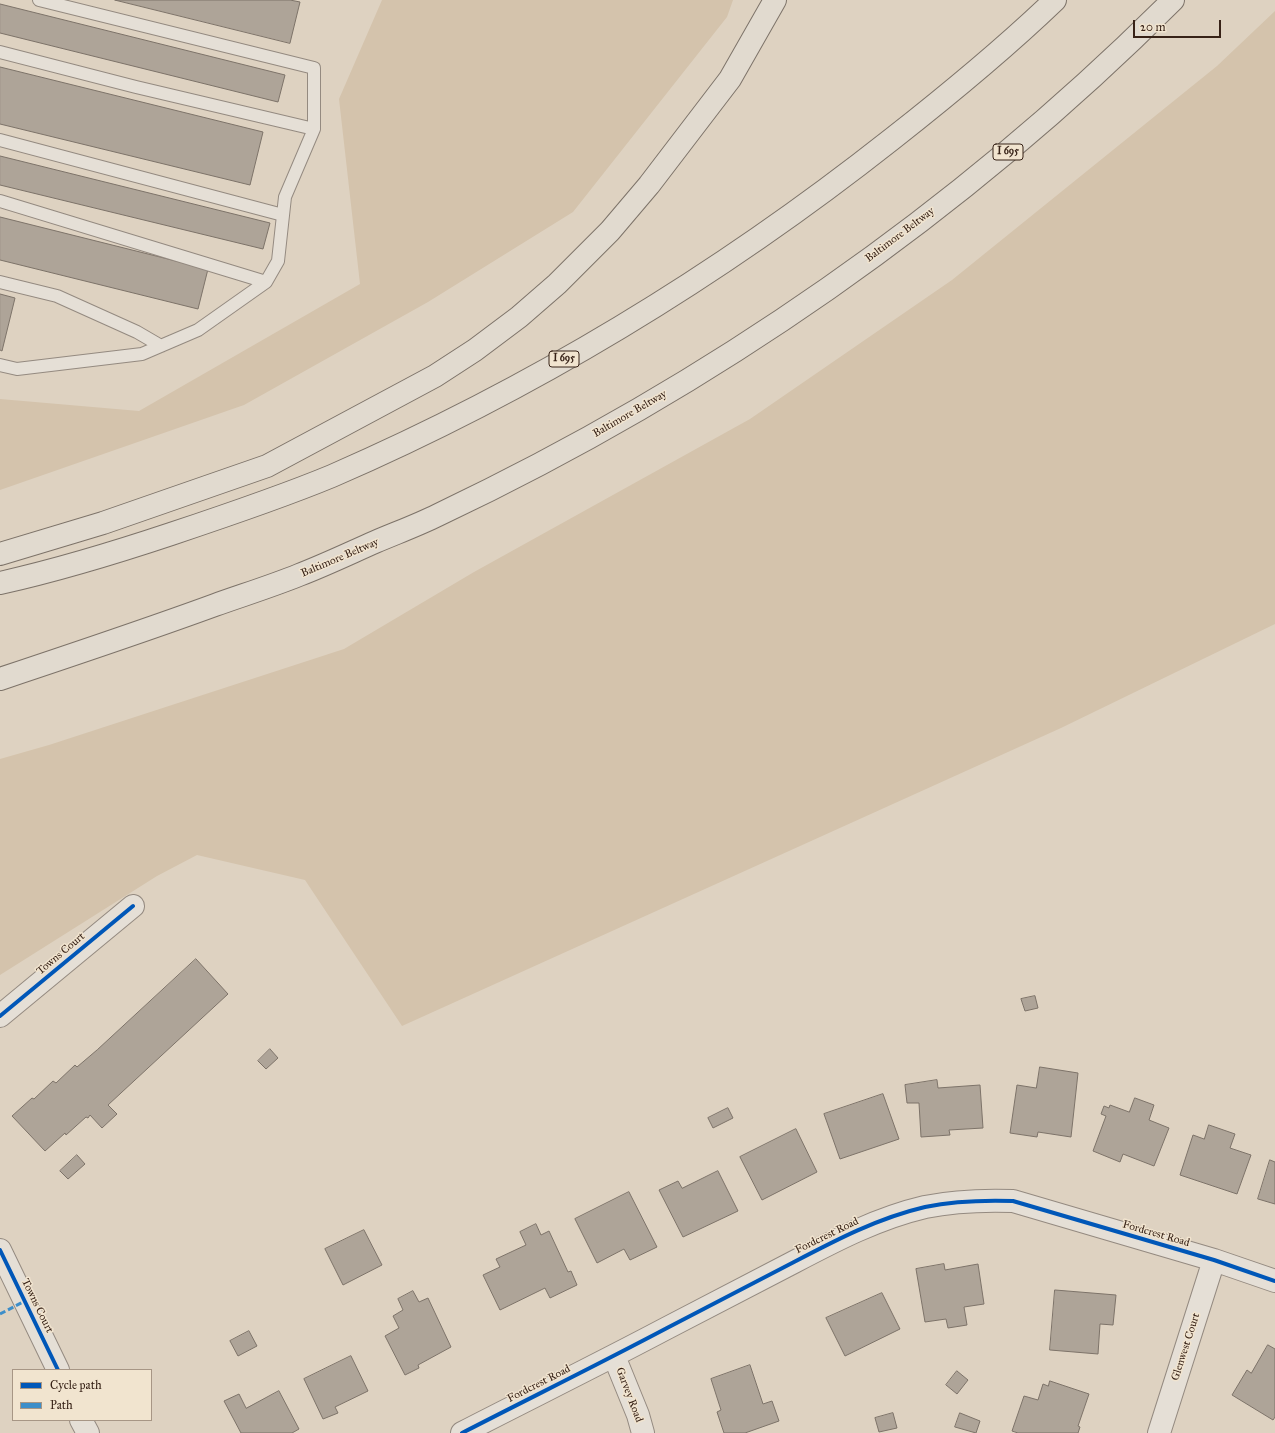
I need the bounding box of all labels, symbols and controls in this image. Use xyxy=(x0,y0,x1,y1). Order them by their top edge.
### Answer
scale bar xyxy=(1135,12,1223,38)
text: 20 m xyxy=(1140,20,1166,34)
road number: I 695 xyxy=(993,144,1023,160)
street label: Baltimore Beltway xyxy=(863,205,937,265)
road number: I 695 xyxy=(549,351,579,367)
street label: Baltimore Beltway xyxy=(591,388,669,440)
street label: Baltimore Beltway xyxy=(299,536,381,580)
street label: Towns Court xyxy=(34,930,88,978)
street label: Fordcrest Road xyxy=(793,1215,861,1257)
street label: Fordcrest Road xyxy=(1121,1218,1191,1250)
street label: Towns Court xyxy=(18,1277,56,1335)
street label: Glenwest Court xyxy=(1169,1311,1203,1383)
street label: Fordcrest Road xyxy=(505,1362,573,1406)
street label: Garvey Road xyxy=(613,1366,645,1424)
legend xyxy=(12,1369,152,1421)
text: Cycle path xyxy=(50,1378,102,1392)
text: Path xyxy=(50,1398,73,1412)

